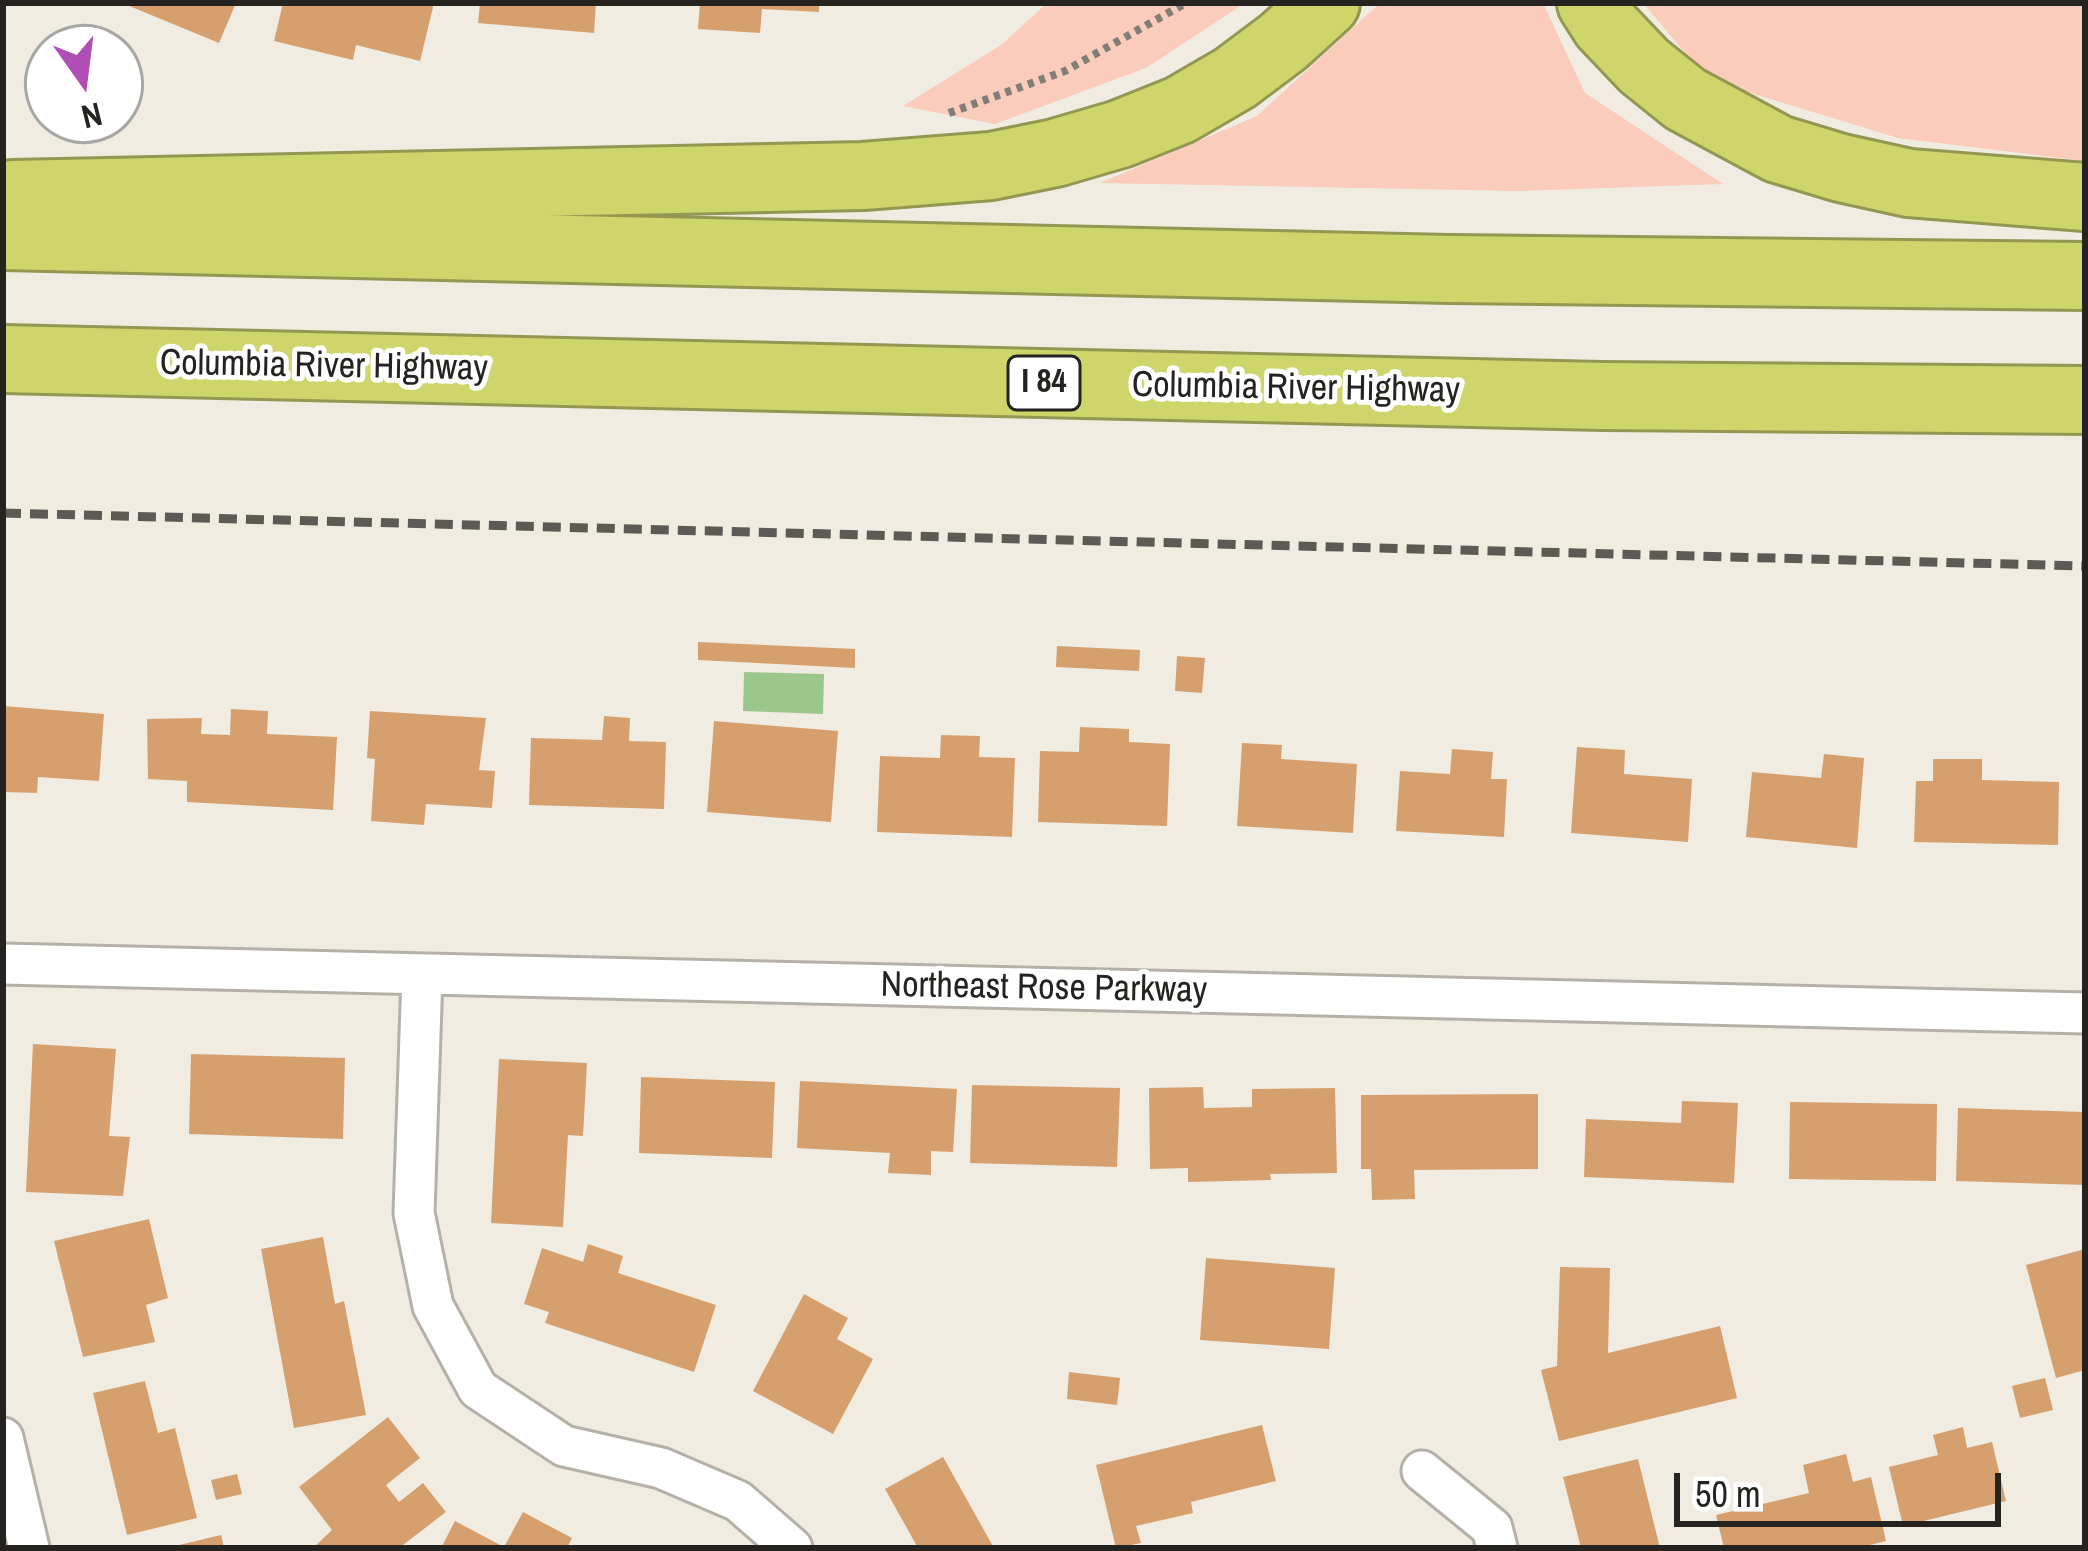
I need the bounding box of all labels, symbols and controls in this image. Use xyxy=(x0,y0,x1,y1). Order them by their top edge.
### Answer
north arrow xyxy=(24,24,144,144)
text: N xyxy=(77,92,107,140)
street label: Columbia River Highway xyxy=(160,343,488,391)
road number: I 84 xyxy=(1008,356,1080,410)
street label: Columbia River Highway xyxy=(1132,365,1460,413)
street label: Northeast Rose Parkway xyxy=(880,965,1208,1013)
scale bar xyxy=(1680,1449,2007,1523)
text: 50 m xyxy=(1695,1470,1761,1518)

